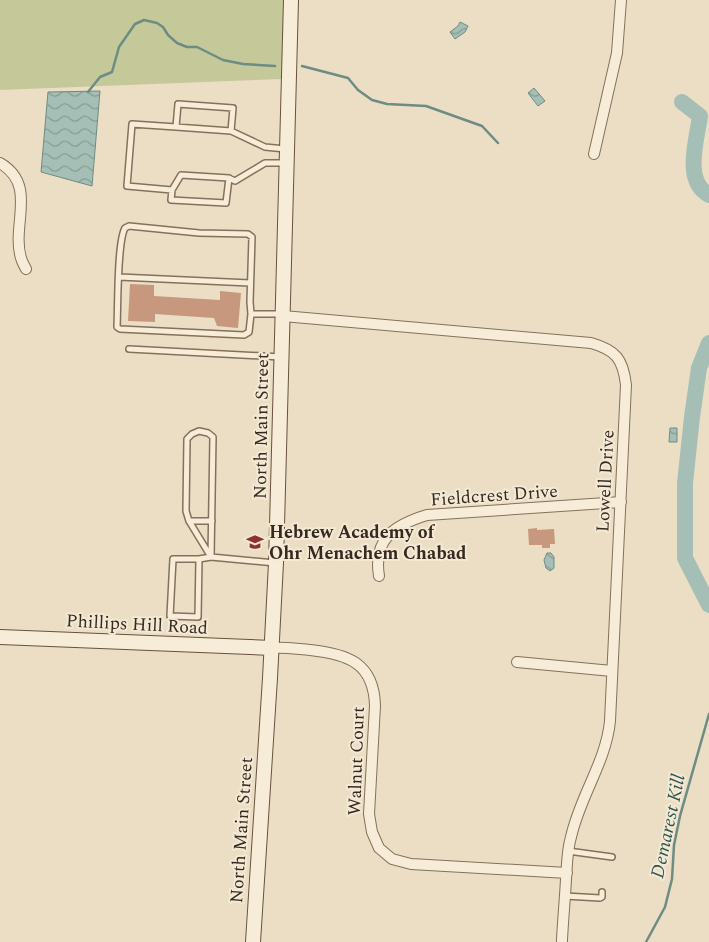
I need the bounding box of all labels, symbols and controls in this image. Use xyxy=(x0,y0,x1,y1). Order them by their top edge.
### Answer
street label: North Main Street xyxy=(247,353,276,499)
street label: Lowell Drive xyxy=(589,429,622,533)
street label: Fieldcrest Drive xyxy=(429,478,559,513)
place label: Hebrew Academy of Ohr Menachem Chabad xyxy=(269,519,467,567)
school or university icon: Hebrew Academy of Ohr Menachem Chabad xyxy=(245,532,265,552)
street label: Phillips Hill Road xyxy=(65,607,209,642)
street label: Walnut Court xyxy=(341,706,372,816)
street label: North Main Street xyxy=(223,756,260,904)
water label: Demarest Kill xyxy=(643,772,694,881)

